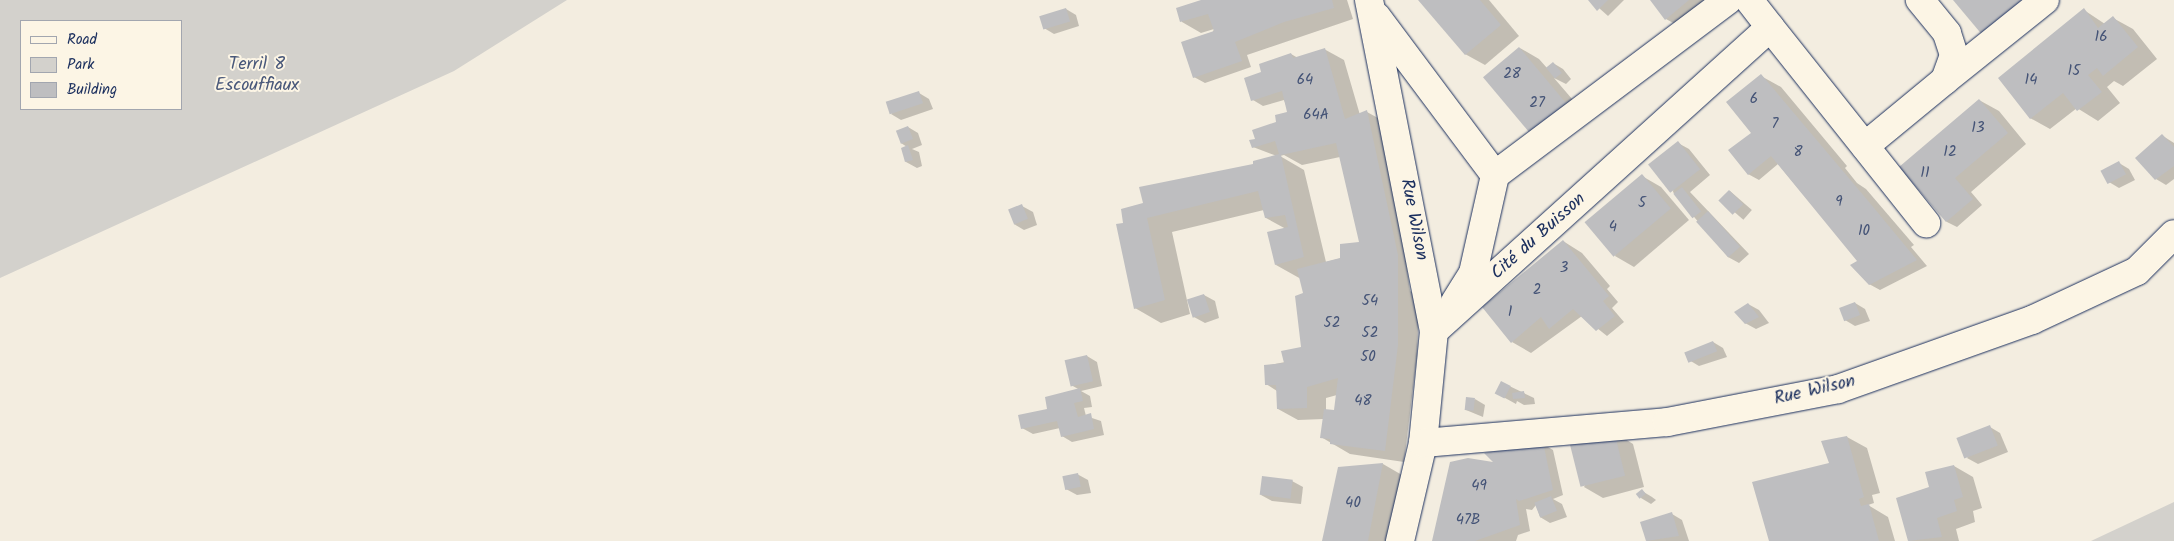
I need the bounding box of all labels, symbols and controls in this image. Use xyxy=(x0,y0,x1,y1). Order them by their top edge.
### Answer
legend xyxy=(20,20,182,110)
text: Road xyxy=(67,28,97,52)
house number: 16 xyxy=(2094,29,2108,47)
text: Park xyxy=(67,53,94,77)
park label: Terril 8 Escouffiaux xyxy=(215,55,299,98)
house number: 15 xyxy=(2068,63,2080,81)
house number: 28 xyxy=(1503,66,1521,84)
house number: 64 xyxy=(1297,72,1313,90)
house number: 14 xyxy=(2025,72,2037,90)
text: Building xyxy=(67,78,117,102)
house number: 6 xyxy=(1750,91,1758,109)
house number: 27 xyxy=(1529,95,1545,113)
house number: 64A xyxy=(1303,107,1329,125)
house number: 7 xyxy=(1772,116,1778,134)
house number: 13 xyxy=(1971,120,1985,138)
house number: 8 xyxy=(1793,144,1803,162)
house number: 12 xyxy=(1943,144,1957,162)
house number: 11 xyxy=(1920,165,1930,183)
street label: Rue Wilson xyxy=(1395,177,1431,263)
street label: Cité du Buisson xyxy=(1487,189,1591,285)
house number: 9 xyxy=(1835,194,1843,212)
house number: 5 xyxy=(1638,195,1646,213)
house number: 4 xyxy=(1609,219,1617,237)
house number: 10 xyxy=(1858,223,1870,241)
house number: 3 xyxy=(1560,260,1568,278)
house number: 2 xyxy=(1533,282,1541,300)
house number: 54 xyxy=(1362,293,1378,311)
house number: 1 xyxy=(1508,304,1512,322)
house number: 52 xyxy=(1324,315,1340,333)
house number: 52 xyxy=(1362,325,1378,343)
house number: 50 xyxy=(1360,349,1376,367)
street label: Rue Wilson xyxy=(1772,371,1858,411)
house number: 48 xyxy=(1354,393,1372,411)
house number: 49 xyxy=(1471,478,1487,496)
house number: 40 xyxy=(1345,495,1361,513)
house number: 47B xyxy=(1456,512,1480,530)

